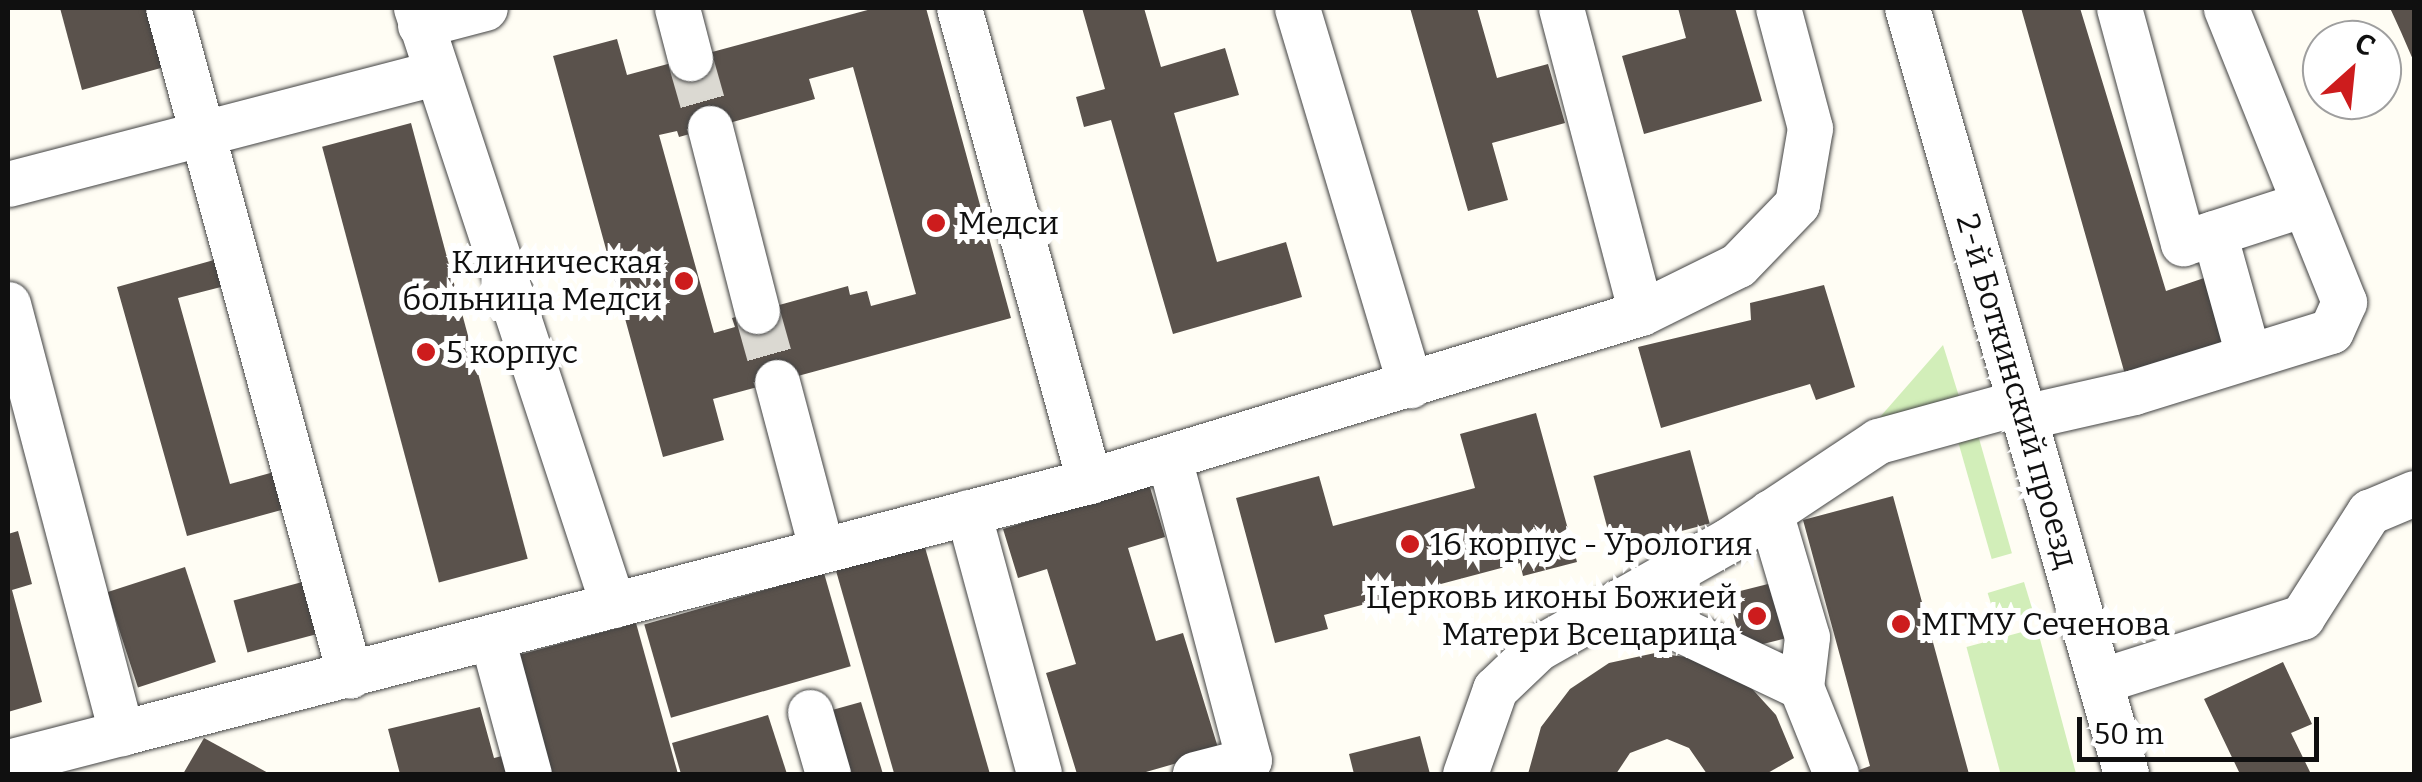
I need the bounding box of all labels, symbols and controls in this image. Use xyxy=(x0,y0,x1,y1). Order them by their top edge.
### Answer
north arrow xyxy=(2302,20,2402,120)
text: С xyxy=(2350,26,2380,63)
place label: Медси xyxy=(958,204,1059,242)
marker: Медси xyxy=(923,210,949,236)
street label: 2-й Боткинский проезд xyxy=(1948,210,2086,572)
place label: Клиническая больница Медси xyxy=(402,244,662,319)
marker: Клиническая больница Медси xyxy=(671,268,697,294)
place label: 5 корпус xyxy=(446,333,578,371)
marker: 5 корпус xyxy=(415,341,437,363)
place label: 16 корпус - Урология xyxy=(1430,525,1753,563)
marker: 16 корпус - Урология xyxy=(1399,533,1421,555)
place label: Церковь иконы Божией Матери Всецарица xyxy=(1366,579,1737,654)
marker: Церковь иконы Божией Матери Всецарица xyxy=(1746,605,1768,627)
place label: МГМУ Сеченова xyxy=(1921,605,2170,643)
marker: МГМУ Сеченова xyxy=(1890,613,1912,635)
scale bar xyxy=(2082,697,2324,759)
text: 50 m xyxy=(2094,716,2164,752)

